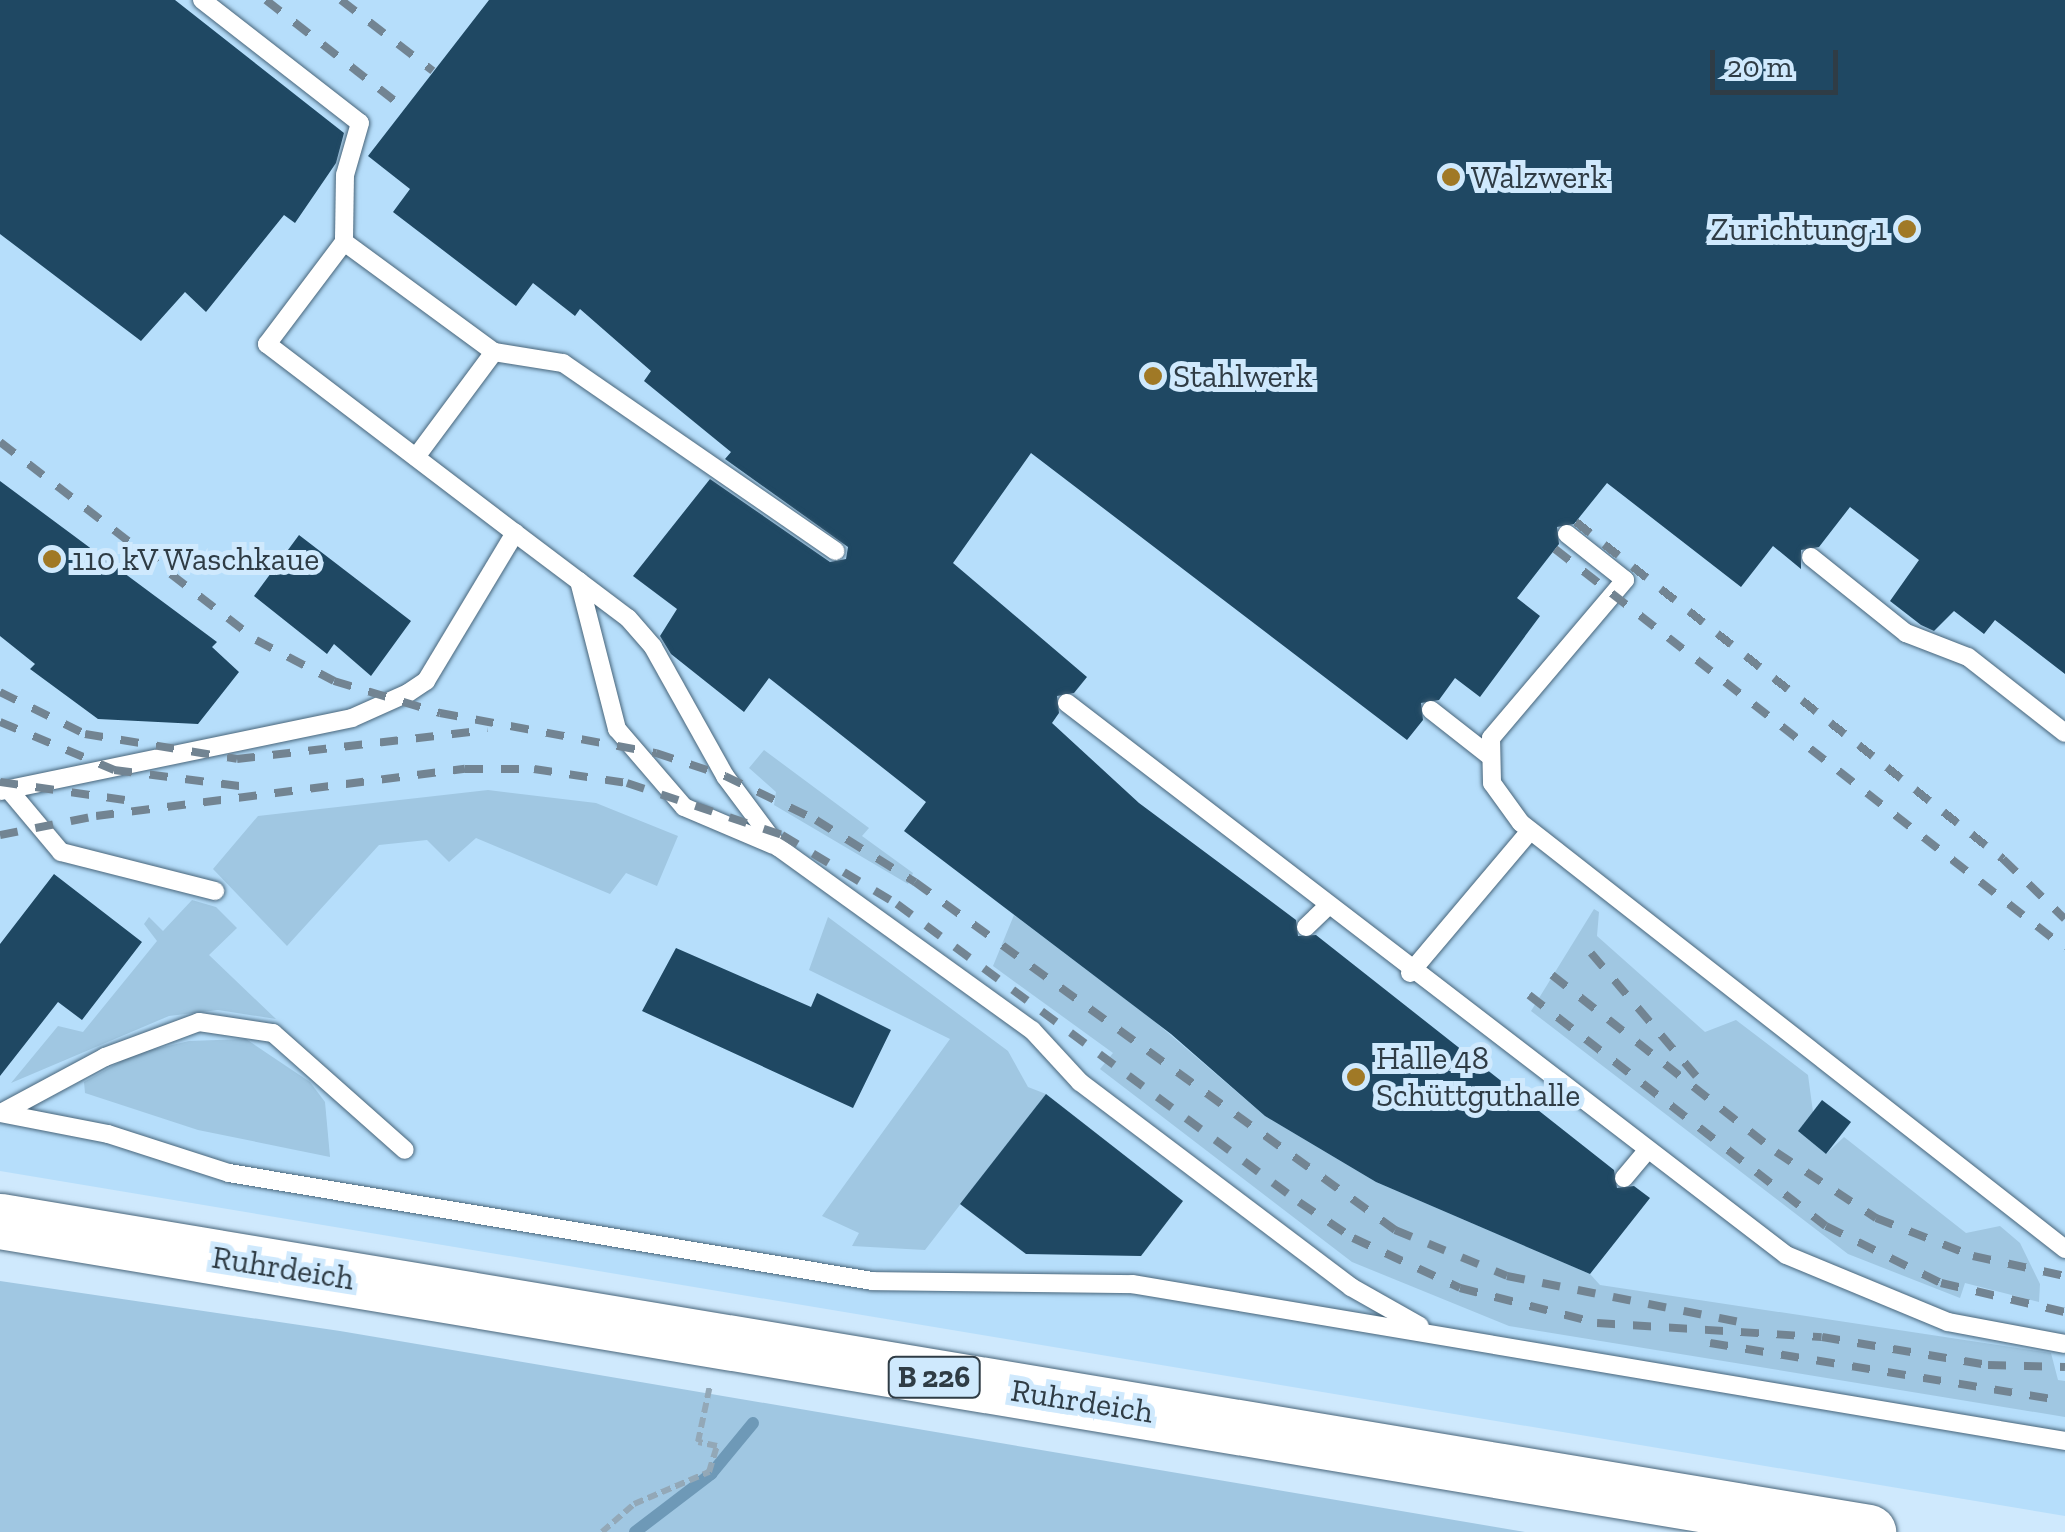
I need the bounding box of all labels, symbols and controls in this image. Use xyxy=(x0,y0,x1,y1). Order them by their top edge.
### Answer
scale bar xyxy=(1715,30,1842,92)
text: 20 m xyxy=(1727,49,1792,85)
place label: Walzwerk xyxy=(1471,158,1607,196)
marker: Walzwerk xyxy=(1440,166,1462,188)
place label: Zurichtung 1 xyxy=(1711,210,1887,248)
marker: Zurichtung 1 xyxy=(1896,218,1918,240)
place label: Stahlwerk xyxy=(1173,357,1313,395)
marker: Stahlwerk xyxy=(1142,365,1164,387)
place label: 110 kV Waschkaue xyxy=(72,540,321,578)
marker: 110 kV Waschkaue xyxy=(41,548,63,570)
place label: Halle 48 Schüttguthalle xyxy=(1376,1040,1580,1115)
marker: Halle 48 Schüttguthalle xyxy=(1345,1066,1367,1088)
street label: Ruhrdeich xyxy=(209,1238,357,1298)
road number: B 226 xyxy=(886,1352,982,1402)
street label: Ruhrdeich xyxy=(1008,1371,1156,1431)

